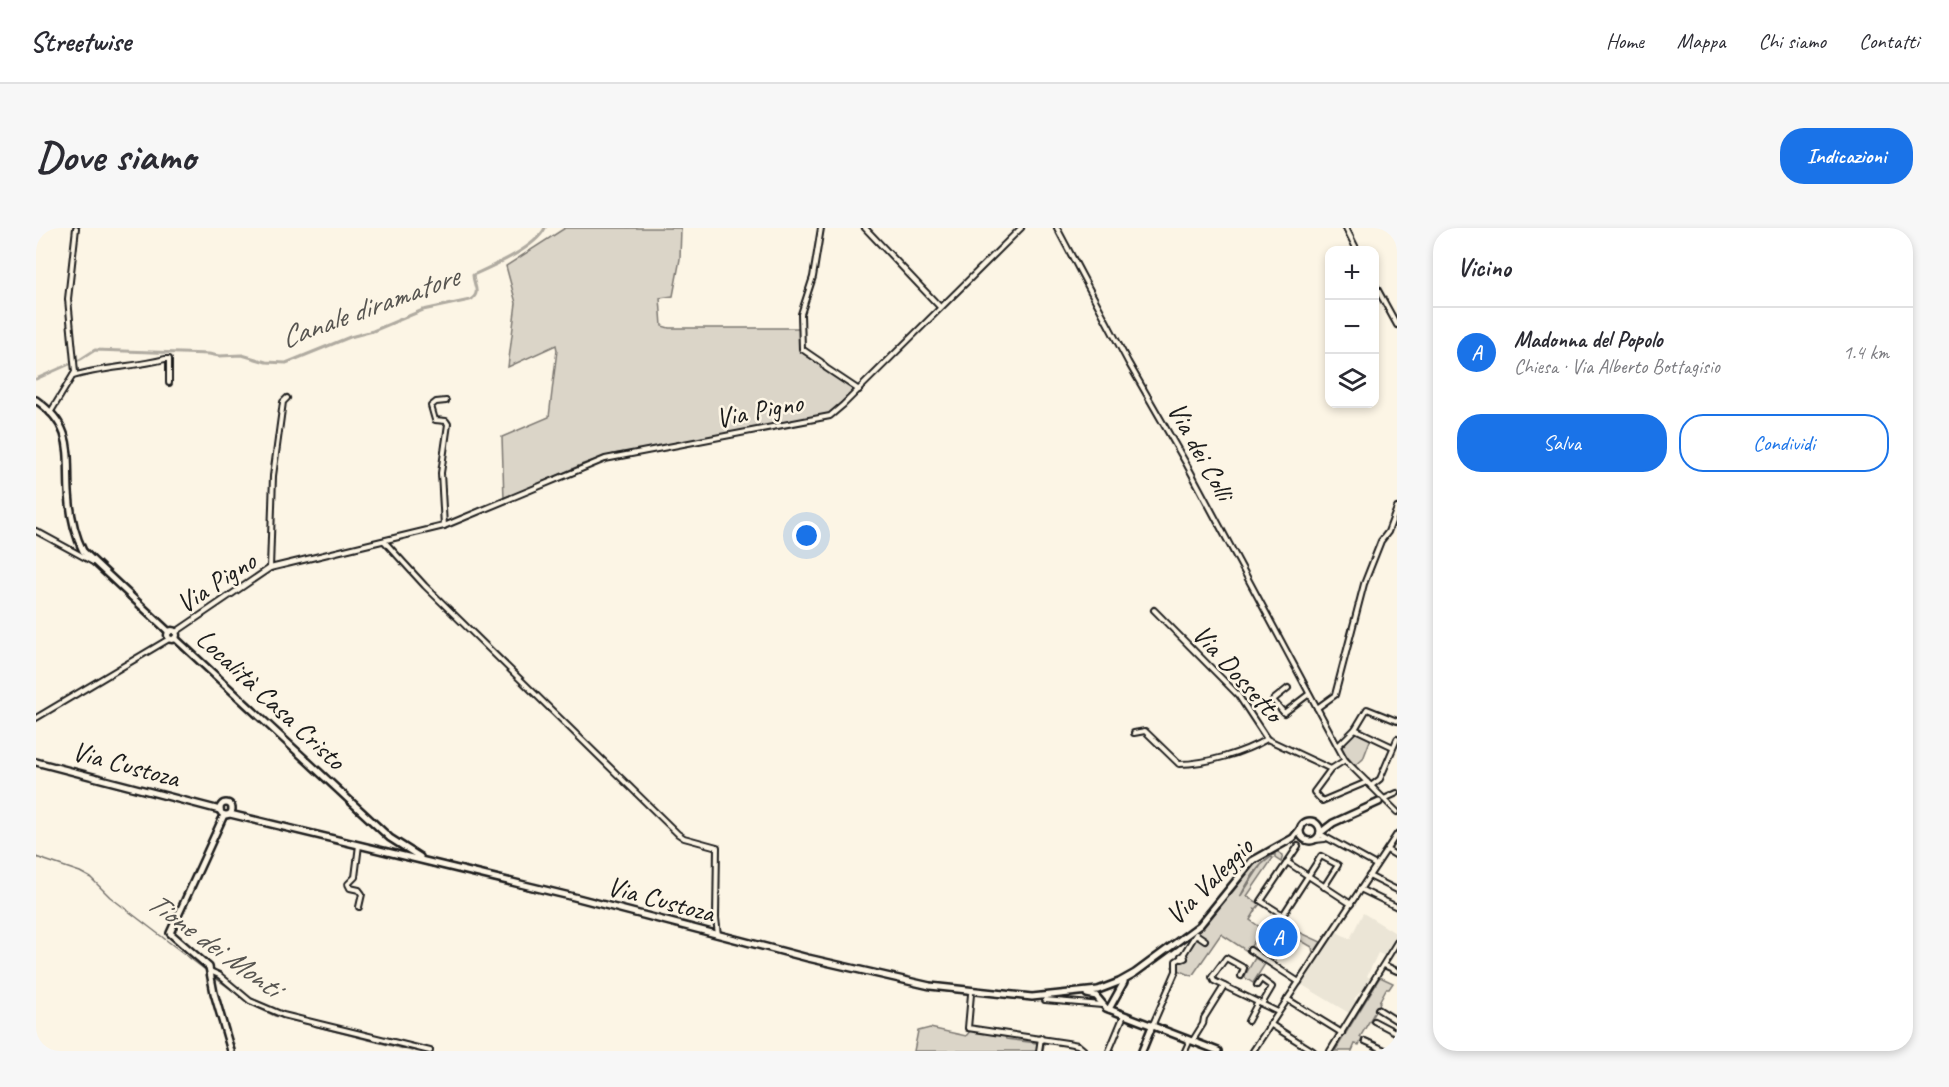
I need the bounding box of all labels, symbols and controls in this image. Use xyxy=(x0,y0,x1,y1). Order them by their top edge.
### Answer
text: Streetwise xyxy=(30,24,131,59)
text: Home xyxy=(1606,28,1644,54)
text: Mappa xyxy=(1677,28,1725,54)
text: Chi siamo xyxy=(1758,28,1826,54)
text: Contatti xyxy=(1859,28,1919,54)
button: Indicazioni xyxy=(1780,128,1913,184)
text: Dove siamo xyxy=(36,130,195,183)
map controls xyxy=(1325,246,1379,408)
button: + xyxy=(1325,246,1379,300)
text: Vicino xyxy=(1457,251,1511,284)
water label: Canale diramatore xyxy=(275,256,467,357)
button: − xyxy=(1325,300,1379,354)
text: Madonna del Popolo xyxy=(1514,326,1663,354)
text: A xyxy=(1471,340,1482,365)
text: 1.4 km xyxy=(1843,340,1889,365)
button: layers xyxy=(1325,354,1379,408)
text: Chiesa · Via Alberto Bottagisio xyxy=(1514,354,1720,379)
street label: Via Pigno xyxy=(713,384,808,436)
street label: Via dei Colli xyxy=(1160,396,1244,510)
button: Salva xyxy=(1457,414,1667,472)
button: Condividi xyxy=(1679,414,1889,472)
your location xyxy=(792,521,821,550)
street label: Via Pigno xyxy=(170,542,264,621)
street label: Via Dossetto xyxy=(1185,617,1293,731)
street label: Località Casa Cristo xyxy=(189,621,355,779)
street label: Via Custoza xyxy=(69,733,185,796)
street label: Via Valeggio xyxy=(1158,828,1262,932)
street label: Via Custoza xyxy=(604,868,720,931)
water label: Tione dei Monti xyxy=(140,883,294,1010)
pin: A xyxy=(1258,914,1298,960)

